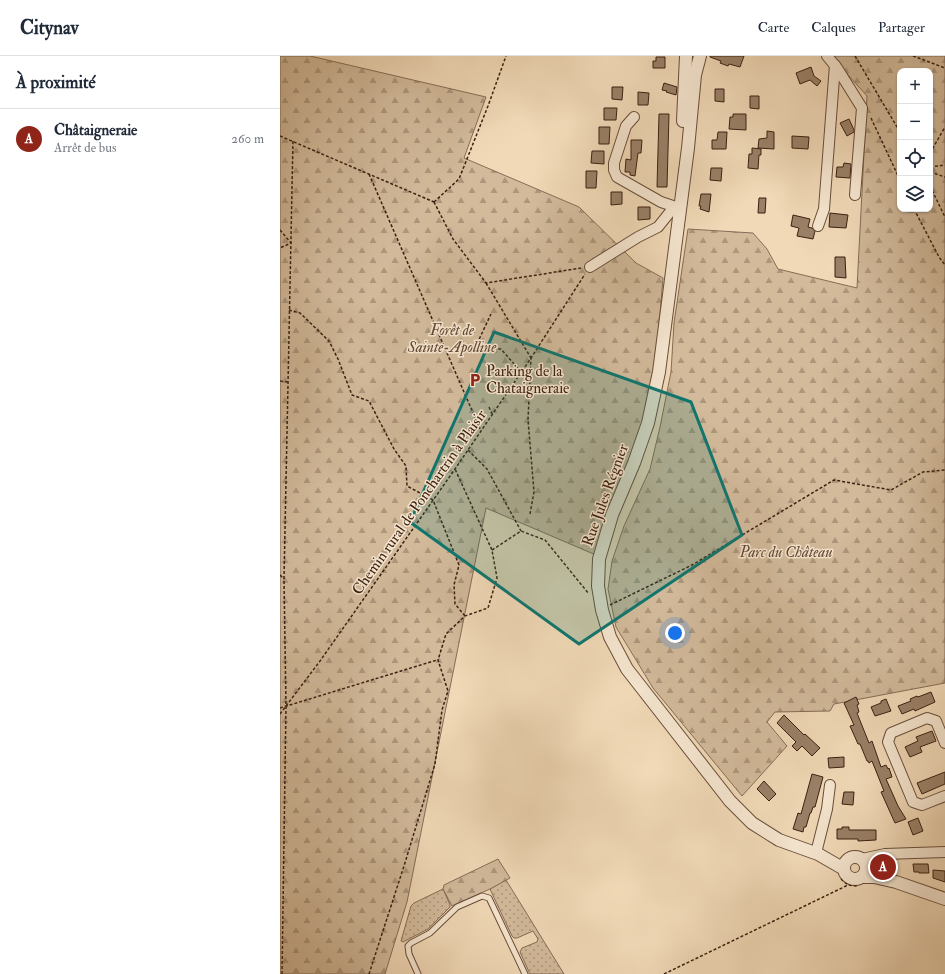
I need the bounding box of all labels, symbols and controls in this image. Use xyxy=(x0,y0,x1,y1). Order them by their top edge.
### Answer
text: Citynav xyxy=(20,16,79,40)
text: Carte xyxy=(758,19,789,36)
text: Calques xyxy=(811,19,856,36)
text: Partager xyxy=(878,19,925,36)
map controls xyxy=(897,68,933,212)
button: + xyxy=(897,68,933,104)
text: À proximité xyxy=(16,72,96,93)
button: − xyxy=(897,104,933,140)
text: Châtaigneraie xyxy=(54,121,137,140)
text: A xyxy=(25,131,33,147)
text: 260 m xyxy=(231,131,264,147)
text: Arrêt de bus xyxy=(54,140,116,156)
button: locate xyxy=(897,140,933,176)
button: layers xyxy=(897,176,933,212)
park label: Forêt de Sainte-Apolline xyxy=(407,321,497,357)
place label: Parking de la Chataigneraie xyxy=(486,362,569,398)
parking icon: Parking de la Chataigneraie xyxy=(467,372,483,388)
street label: Chemin rural de Ponchartrin à Plaisir xyxy=(348,406,491,599)
street label: Rue Jules Régnier xyxy=(578,441,634,549)
park label: Parc du Château xyxy=(739,543,832,562)
your location xyxy=(665,623,685,643)
pin: A xyxy=(870,852,896,882)

